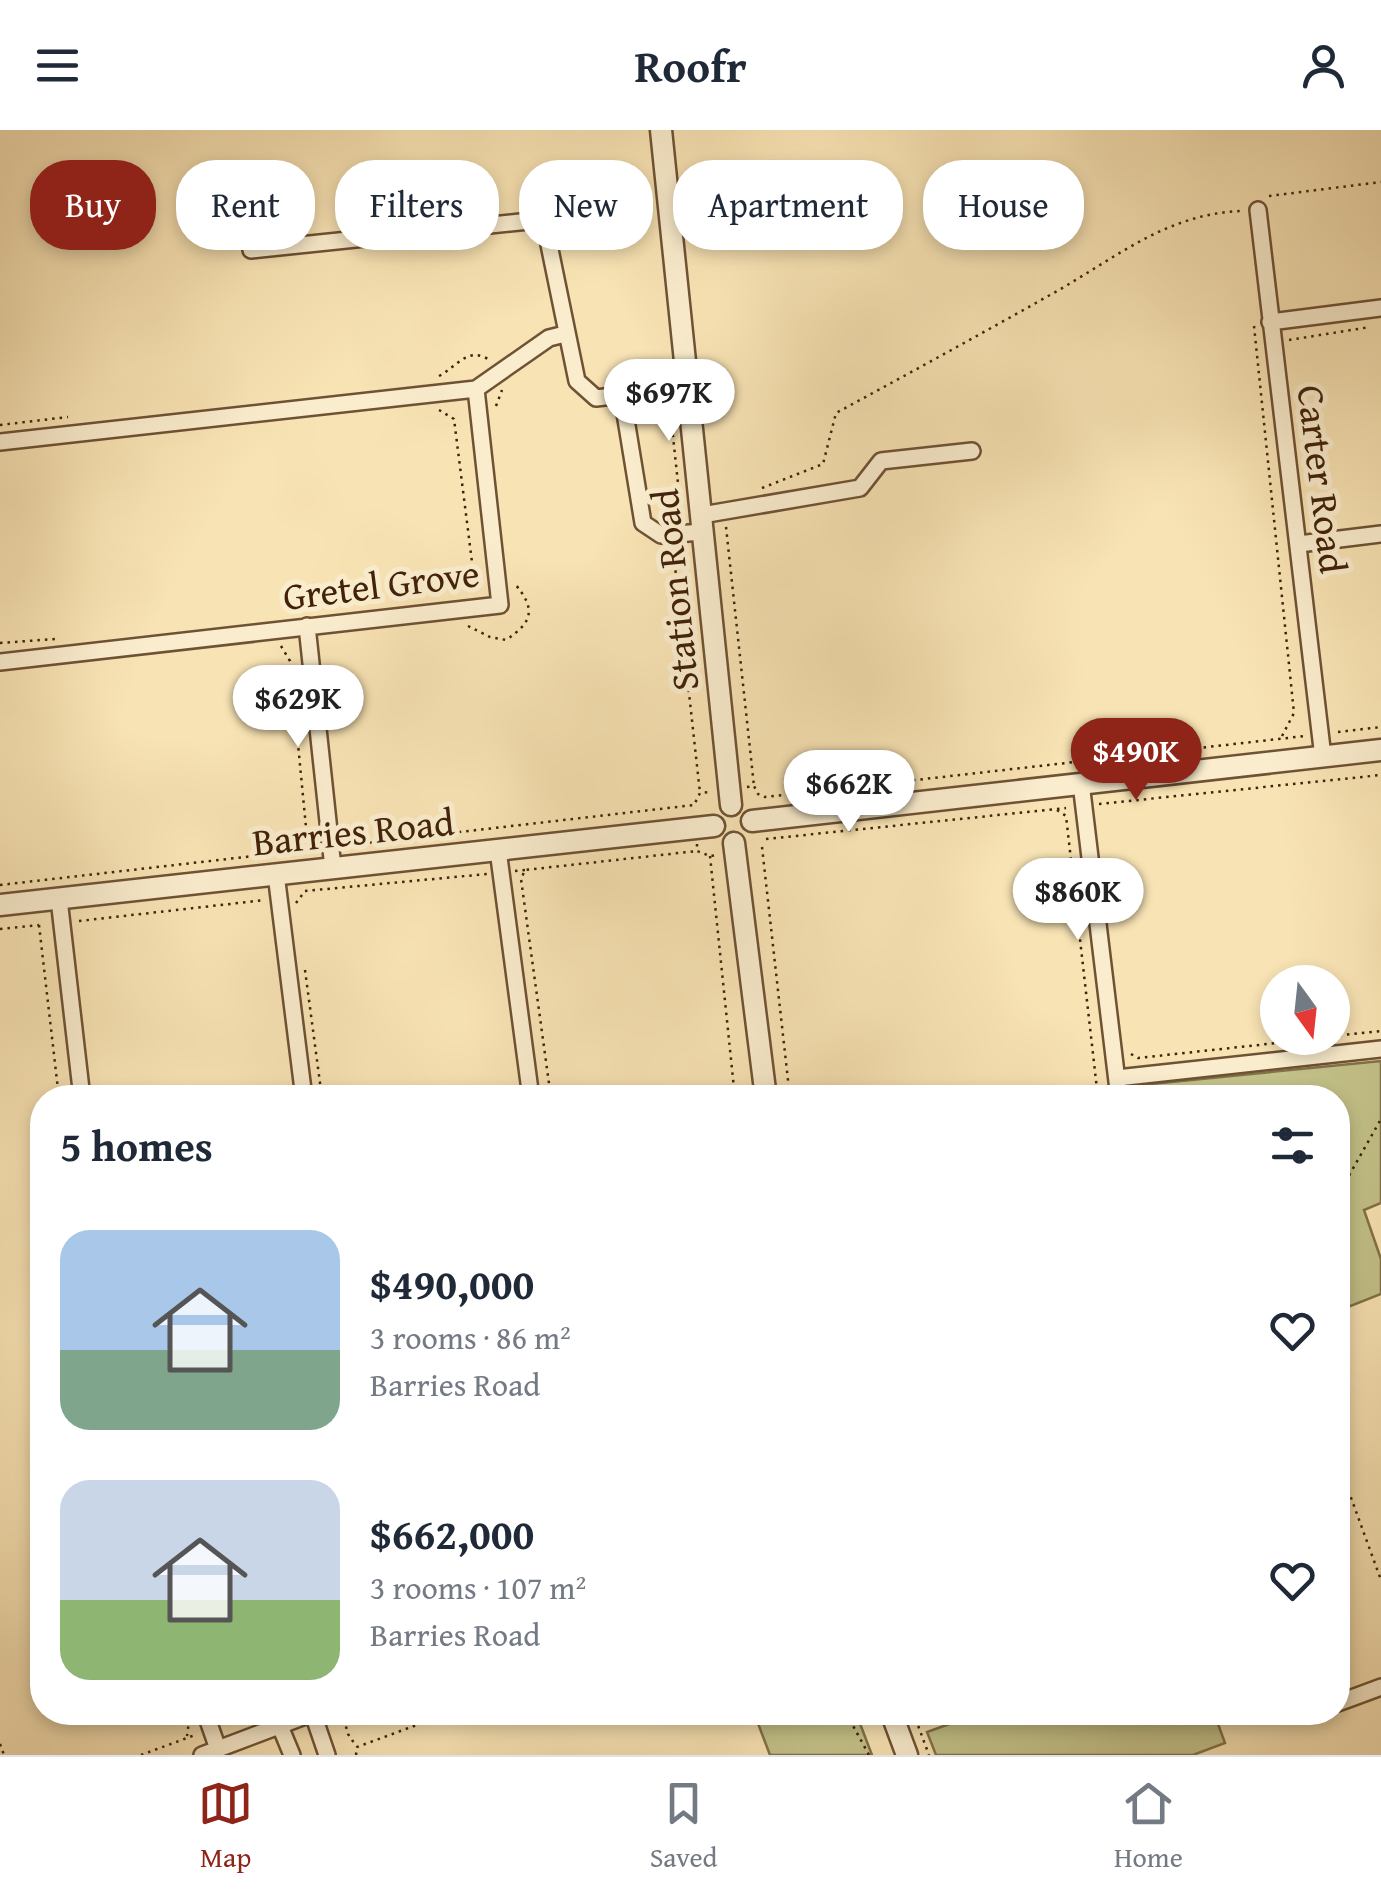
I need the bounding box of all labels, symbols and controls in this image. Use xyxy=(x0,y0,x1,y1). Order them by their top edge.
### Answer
text: Roofr xyxy=(634,33,747,98)
icon: menu xyxy=(30,38,85,93)
icon: person xyxy=(1296,38,1351,93)
chip: Buy xyxy=(30,160,156,250)
chip: Rent xyxy=(176,160,315,250)
chip: Filters xyxy=(335,160,499,250)
chip: New xyxy=(519,160,653,250)
chip: Apartment xyxy=(673,160,903,250)
chip: House xyxy=(923,160,1084,250)
pin: $697K xyxy=(599,359,739,444)
text: $697K xyxy=(626,368,712,415)
street label: Carter Road xyxy=(1284,382,1362,577)
street label: Station Road xyxy=(635,486,712,694)
street label: Gretel Grove xyxy=(280,544,482,624)
pin: $629K xyxy=(228,665,368,750)
text: $629K xyxy=(255,674,341,721)
pin: $490K xyxy=(1066,718,1206,803)
text: $490K xyxy=(1093,727,1179,774)
pin: $662K xyxy=(779,750,919,835)
text: $662K xyxy=(806,759,892,806)
street label: Barries Road xyxy=(249,793,457,869)
pin: $860K xyxy=(1008,858,1148,943)
text: $860K xyxy=(1035,867,1121,914)
north arrow xyxy=(1260,965,1350,1055)
map controls xyxy=(1260,965,1350,1055)
text: 5 homes xyxy=(60,1115,213,1176)
icon: filters xyxy=(1265,1118,1320,1173)
text: $490,000 xyxy=(370,1253,534,1314)
icon: home xyxy=(140,1270,260,1390)
icon: heart xyxy=(1265,1303,1320,1358)
text: 3 rooms · 86 m² xyxy=(370,1314,571,1361)
text: Barries Road xyxy=(370,1361,540,1408)
text: $662,000 xyxy=(370,1503,534,1564)
icon: home xyxy=(140,1520,260,1640)
icon: heart xyxy=(1265,1553,1320,1608)
text: 3 rooms · 107 m² xyxy=(370,1564,586,1611)
text: Barries Road xyxy=(370,1611,540,1658)
tab: Map xyxy=(198,1776,253,1877)
tab: Saved xyxy=(650,1776,717,1877)
tab: Home xyxy=(1114,1776,1183,1877)

